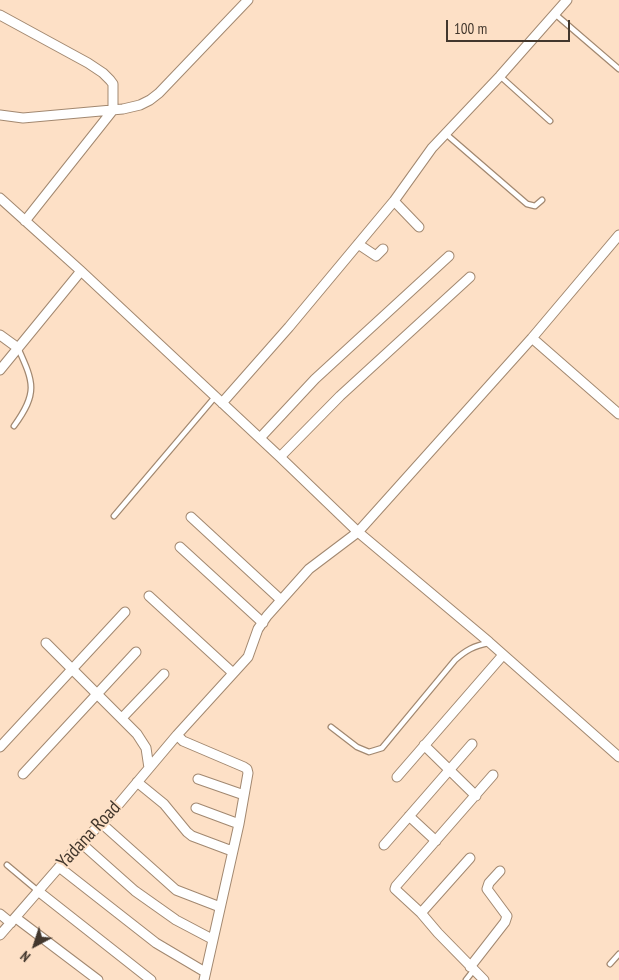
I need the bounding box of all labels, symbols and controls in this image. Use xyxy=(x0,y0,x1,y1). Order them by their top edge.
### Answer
scale bar xyxy=(449,10,573,42)
text: 100 m xyxy=(454,19,487,38)
street label: Yadana Road xyxy=(52,797,126,873)
north arrow xyxy=(10,920,60,970)
text: N xyxy=(17,947,34,966)

